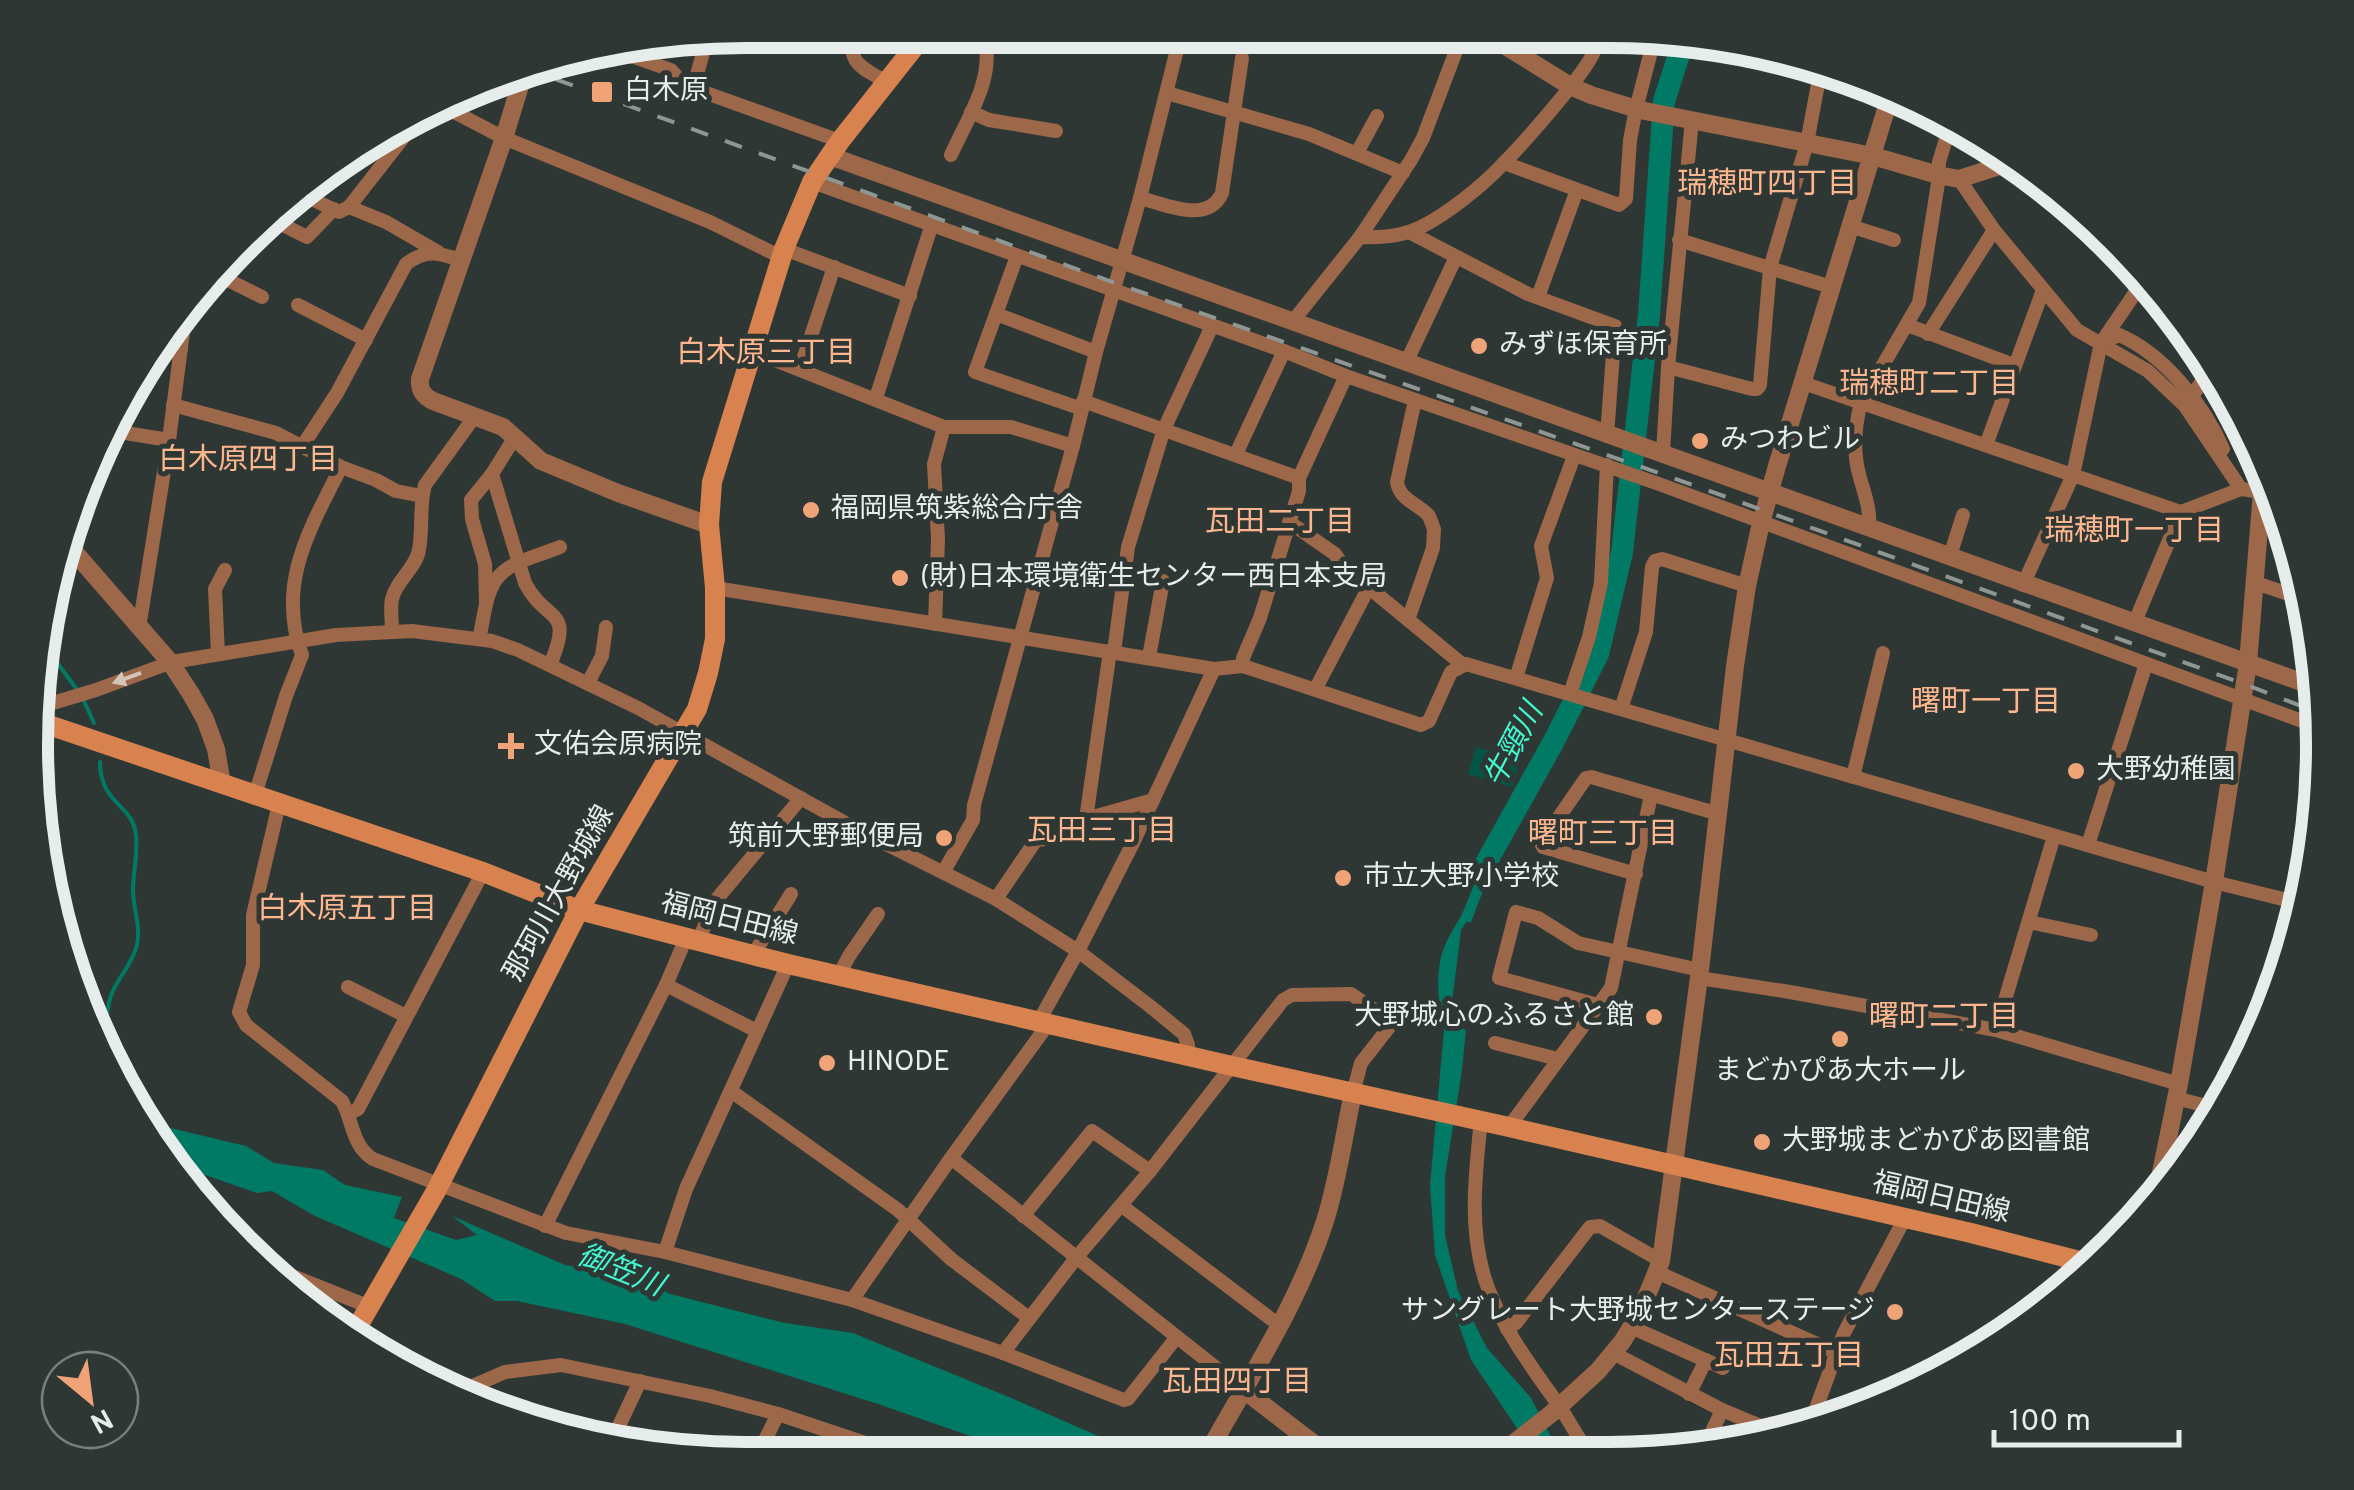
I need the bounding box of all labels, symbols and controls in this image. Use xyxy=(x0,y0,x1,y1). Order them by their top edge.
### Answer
place label: 白木原 xyxy=(624,74,708,110)
marker: 白木原 xyxy=(589,79,615,105)
district label: 瑞穂町四丁目 xyxy=(1677,167,1857,204)
place label: みずほ保育所 xyxy=(1499,328,1667,364)
marker: みずほ保育所 xyxy=(1468,335,1490,357)
district label: 白木原三丁目 xyxy=(676,336,856,373)
district label: 瑞穂町二丁目 xyxy=(1839,367,2019,404)
place label: みつわビル xyxy=(1720,423,1860,459)
marker: みつわビル xyxy=(1689,430,1711,452)
district label: 白木原四丁目 xyxy=(158,443,338,480)
place label: 福岡県筑紫総合庁舎 xyxy=(831,492,1083,528)
marker: 福岡県筑紫総合庁舎 xyxy=(800,499,822,521)
district label: 瓦田二丁目 xyxy=(1205,505,1355,542)
district label: 瑞穂町一丁目 xyxy=(2044,514,2224,551)
place label: (財)日本環境衛生センター西日本支局 xyxy=(920,560,1387,596)
marker: (財)日本環境衛生センター西日本支局 xyxy=(889,567,911,589)
one-way arrow xyxy=(112,671,142,686)
district label: 曙町一丁目 xyxy=(1911,685,2061,722)
water label: 牛頸川 xyxy=(1478,695,1554,794)
place label: 文佑会原病院 xyxy=(534,728,702,764)
marker: 文佑会原病院 xyxy=(498,733,524,759)
place label: 大野幼稚園 xyxy=(2096,753,2236,789)
marker: 大野幼稚園 xyxy=(2065,760,2087,782)
street label: 那珂川大野城線 xyxy=(497,800,623,988)
district label: 瓦田三丁目 xyxy=(1027,814,1177,851)
district label: 曙町三丁目 xyxy=(1528,817,1678,854)
place label: 筑前大野郵便局 xyxy=(728,820,924,856)
marker: 筑前大野郵便局 xyxy=(933,827,955,849)
place label: 市立大野小学校 xyxy=(1363,860,1559,896)
marker: 市立大野小学校 xyxy=(1332,867,1354,889)
street label: 福岡日田線 xyxy=(657,886,801,954)
district label: 白木原五丁目 xyxy=(257,892,437,929)
place label: 大野城心のふるさと館 xyxy=(1354,999,1634,1035)
district label: 曙町二丁目 xyxy=(1869,1000,2019,1037)
marker: 大野城心のふるさと館 xyxy=(1643,1006,1665,1028)
marker: まどかぴあ大ホール xyxy=(1829,1028,1851,1050)
place label: HINODE xyxy=(847,1045,950,1081)
marker: HINODE xyxy=(816,1052,838,1074)
place label: まどかぴあ大ホール xyxy=(1714,1054,1966,1090)
place label: 大野城まどかぴあ図書館 xyxy=(1782,1124,2090,1160)
marker: 大野城まどかぴあ図書館 xyxy=(1751,1131,1773,1153)
street label: 福岡日田線 xyxy=(1869,1166,2013,1232)
water label: 御笠川 xyxy=(571,1238,671,1307)
place label: サングレート大野城センターステージ xyxy=(1401,1294,1875,1330)
marker: サングレート大野城センターステージ xyxy=(1884,1301,1906,1323)
district label: 瓦田五丁目 xyxy=(1714,1339,1864,1376)
north arrow xyxy=(40,1350,140,1450)
district label: 瓦田四丁目 xyxy=(1162,1365,1312,1402)
scale bar xyxy=(1994,1385,2179,1447)
text: N xyxy=(83,1399,118,1440)
text: 100 m xyxy=(2009,1404,2091,1441)

